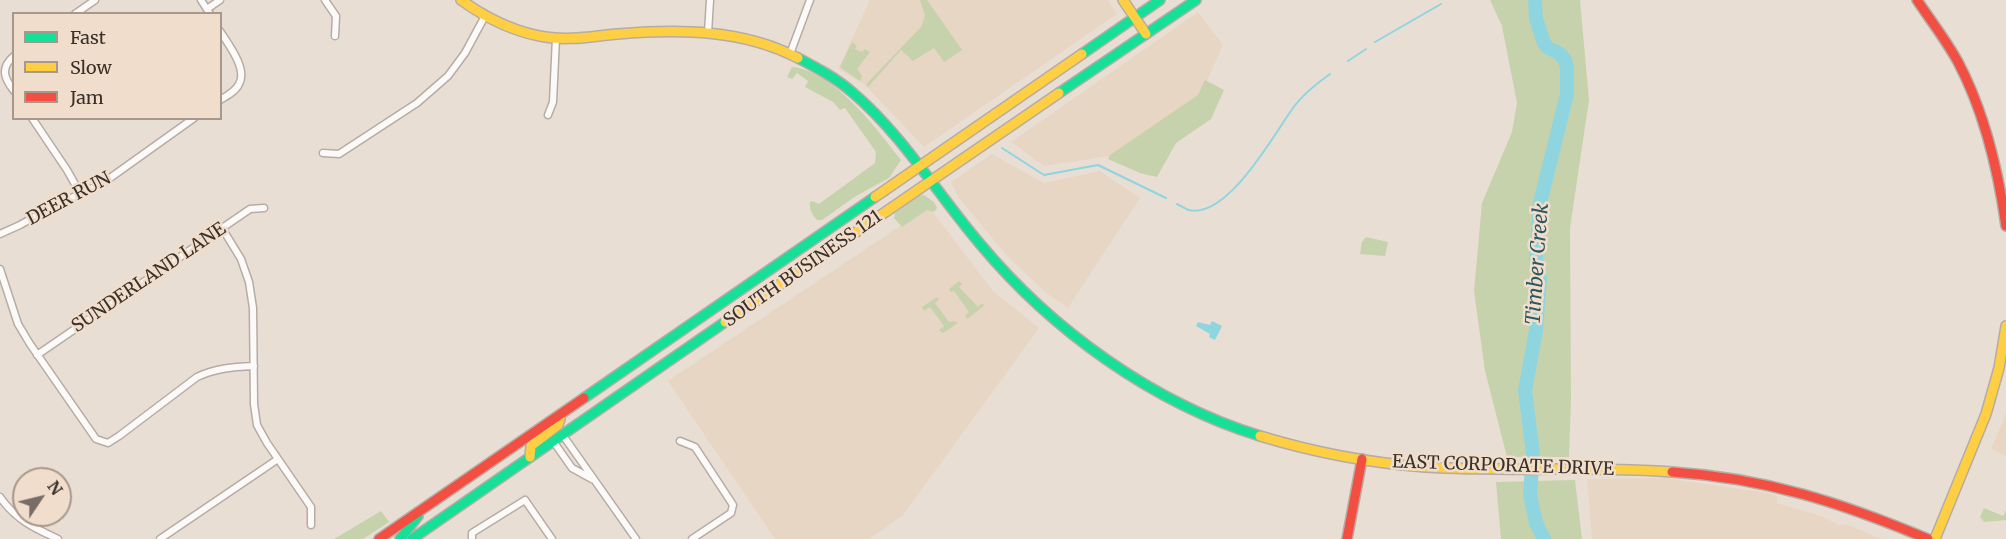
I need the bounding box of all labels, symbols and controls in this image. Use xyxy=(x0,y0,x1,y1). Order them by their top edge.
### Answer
legend xyxy=(12,12,222,120)
text: Fast xyxy=(70,26,106,49)
text: Slow xyxy=(70,56,112,79)
text: Jam xyxy=(70,86,104,109)
street label: DEER RUN xyxy=(23,168,115,230)
water label: Timber Creek xyxy=(1522,202,1554,326)
street label: SOUTH BUSINESS 121 xyxy=(720,206,886,332)
street label: SUNDERLAND LANE xyxy=(68,218,230,338)
street label: EAST CORPORATE DRIVE xyxy=(1391,451,1615,481)
north arrow xyxy=(12,467,72,527)
text: N xyxy=(43,477,67,499)

